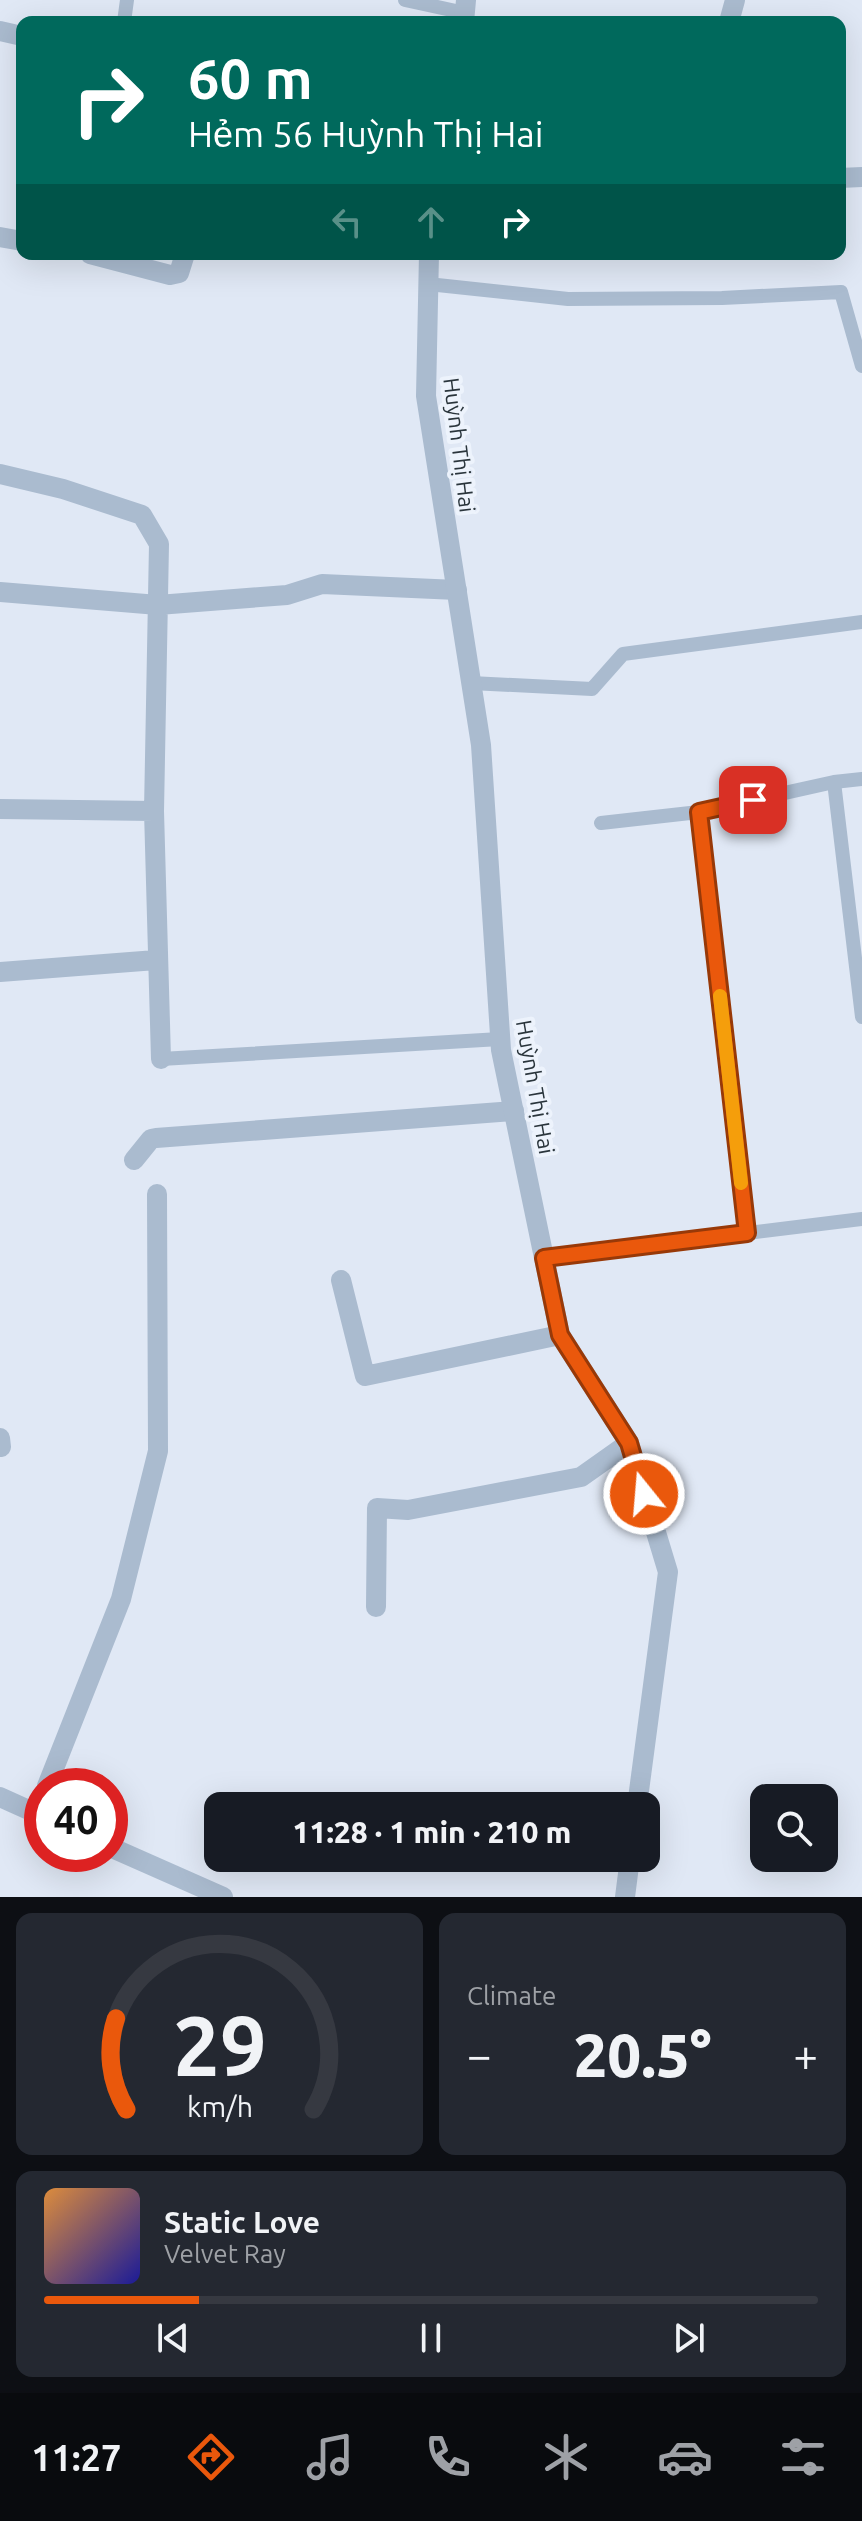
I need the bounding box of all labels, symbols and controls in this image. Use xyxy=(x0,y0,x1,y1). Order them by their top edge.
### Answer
text: 60 m xyxy=(188,47,313,110)
icon: right xyxy=(56,48,160,152)
text: Hẻm 56 Huỳnh Thị Hai xyxy=(188,113,543,154)
icon: left xyxy=(325,200,369,244)
icon: ahead xyxy=(409,200,453,244)
icon: right xyxy=(493,200,537,244)
street label: Huỳnh Thị Hai xyxy=(439,376,481,514)
pin xyxy=(719,766,787,834)
icon: arrive xyxy=(731,778,775,822)
street label: Huỳnh Thị Hai xyxy=(512,1018,560,1156)
position arrow xyxy=(602,1452,686,1536)
speed limit sign: 40 xyxy=(24,1768,128,1872)
map controls xyxy=(750,1784,838,1872)
button: search xyxy=(750,1784,838,1872)
text: 11:28 · 1 min · 210 m xyxy=(293,1815,571,1849)
text: Climate xyxy=(467,1981,556,2010)
text: 29 xyxy=(173,1998,266,2092)
text: 20.5° xyxy=(573,2021,712,2088)
text: − xyxy=(467,2030,492,2079)
text: + xyxy=(793,2030,818,2079)
text: km/h xyxy=(187,2090,253,2122)
text: Static Love xyxy=(164,2205,320,2239)
text: Velvet Ray xyxy=(164,2239,286,2268)
icon: previous xyxy=(151,2316,195,2360)
icon: pause xyxy=(409,2316,453,2360)
icon: next xyxy=(667,2316,711,2360)
icon: directions xyxy=(183,2429,239,2485)
icon: music xyxy=(302,2429,358,2485)
icon: phone xyxy=(420,2429,476,2485)
icon: climate xyxy=(538,2429,594,2485)
icon: car xyxy=(657,2429,713,2485)
icon: filters xyxy=(775,2429,831,2485)
text: 11:27 xyxy=(31,2437,121,2478)

